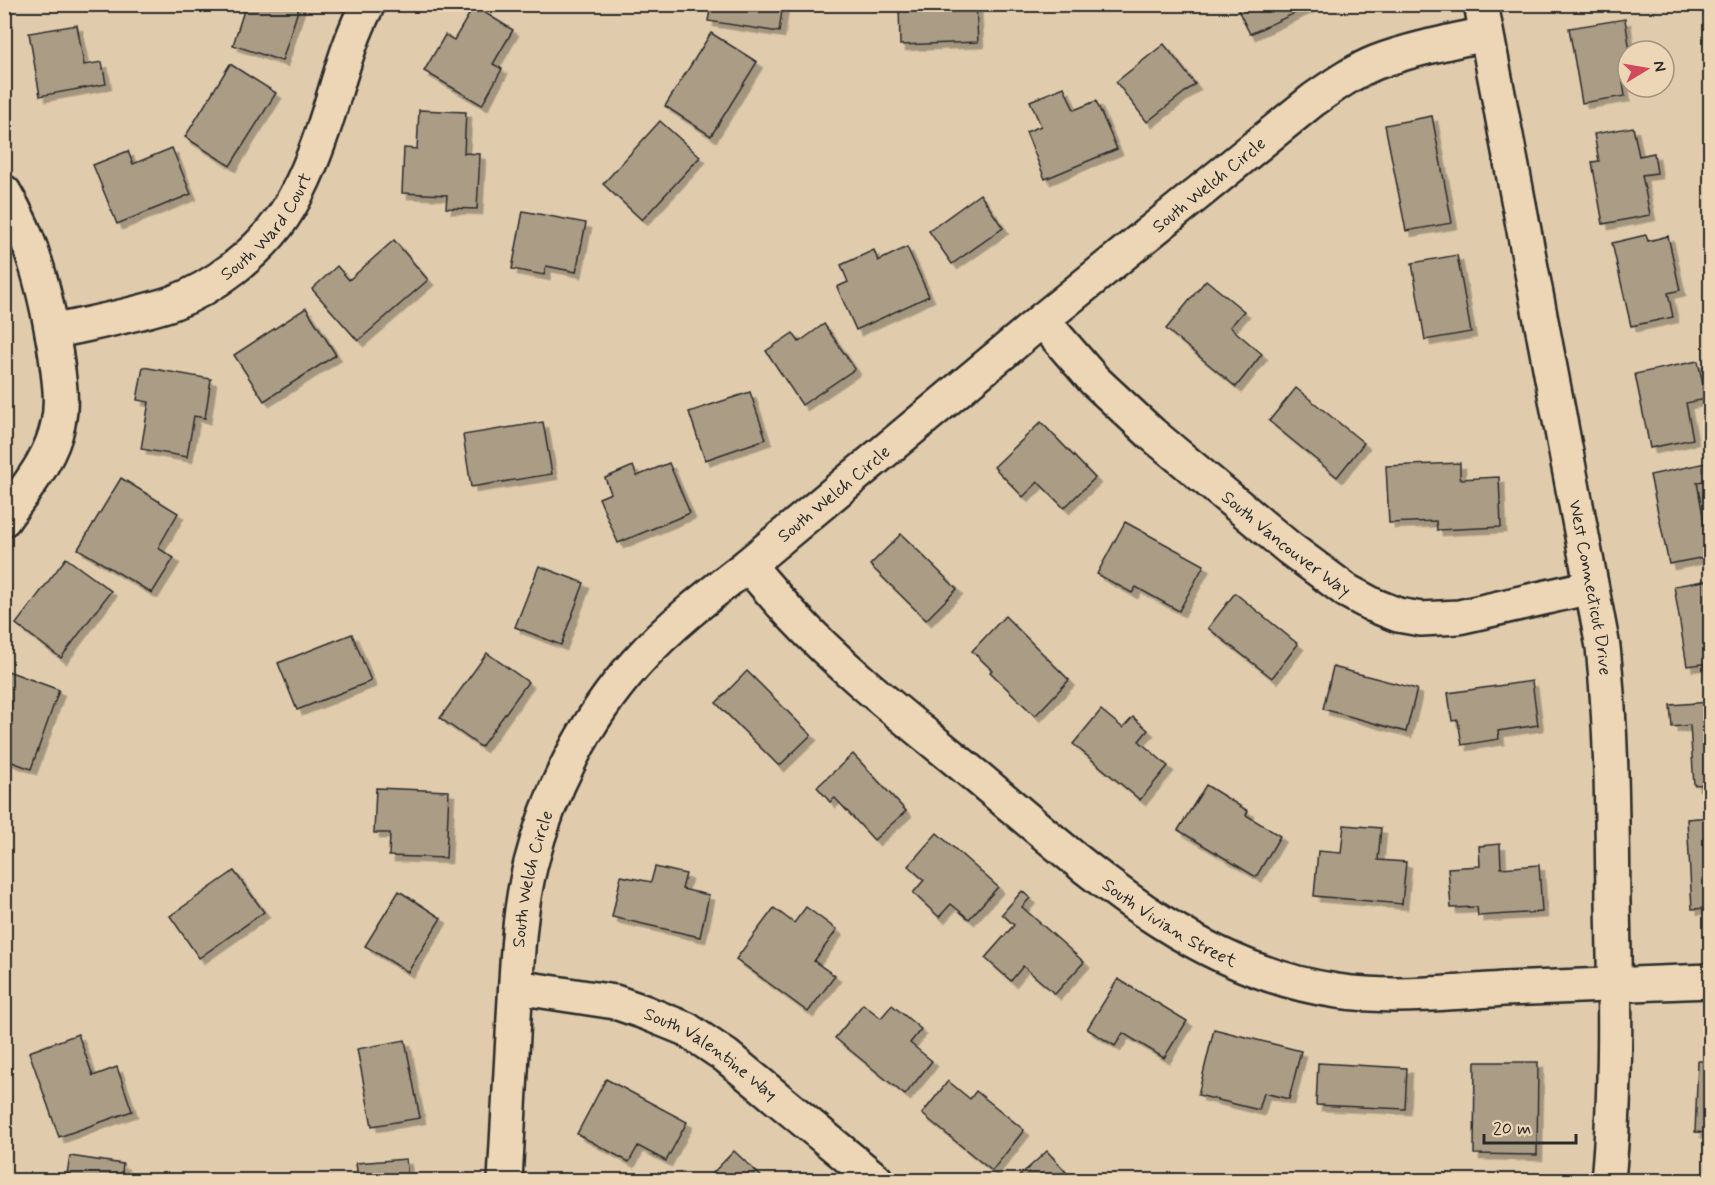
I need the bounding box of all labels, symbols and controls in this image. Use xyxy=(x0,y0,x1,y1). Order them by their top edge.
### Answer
north arrow xyxy=(1616,39,1676,99)
text: N xyxy=(1648,59,1671,74)
street label: South Welch Circle xyxy=(1147,132,1271,239)
street label: South Ward Court xyxy=(216,169,318,287)
street label: South Welch Circle xyxy=(773,440,896,548)
street label: South Vancouver Way xyxy=(1216,486,1355,603)
street label: West Connecticut Drive xyxy=(1562,498,1617,677)
street label: South Welch Circle xyxy=(507,807,560,948)
street label: South Vivian Street xyxy=(1097,873,1241,974)
street label: South Valentine Way xyxy=(640,1002,782,1107)
scale bar xyxy=(1484,1107,1576,1145)
text: 20 m xyxy=(1493,1117,1531,1141)

